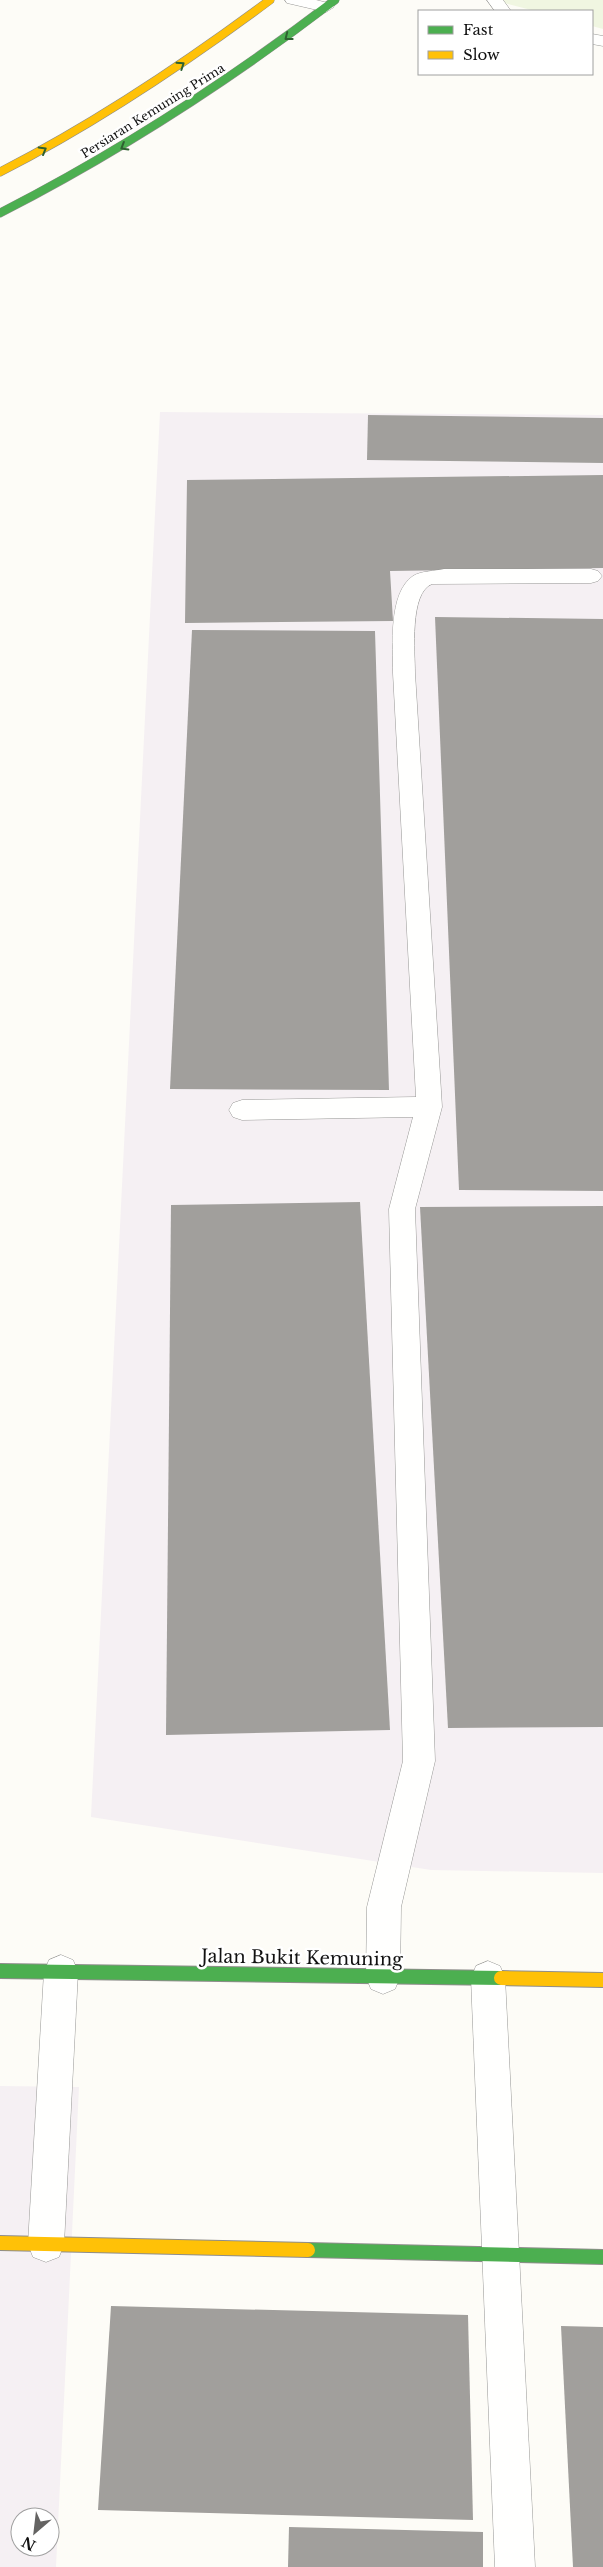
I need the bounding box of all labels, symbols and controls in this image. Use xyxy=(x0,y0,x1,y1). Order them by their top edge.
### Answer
legend xyxy=(418,10,593,75)
text: Fast xyxy=(463,20,494,39)
one-way arrow xyxy=(285,32,294,40)
text: Slow xyxy=(463,45,500,64)
street label: Persiaran Kemuning Prima xyxy=(78,60,228,161)
one-way arrow xyxy=(176,61,185,71)
one-way arrow xyxy=(120,141,129,151)
one-way arrow xyxy=(38,146,47,156)
street label: Jalan Bukit Kemuning xyxy=(199,1945,403,1971)
north arrow xyxy=(10,2507,60,2557)
text: N xyxy=(19,2532,39,2555)

